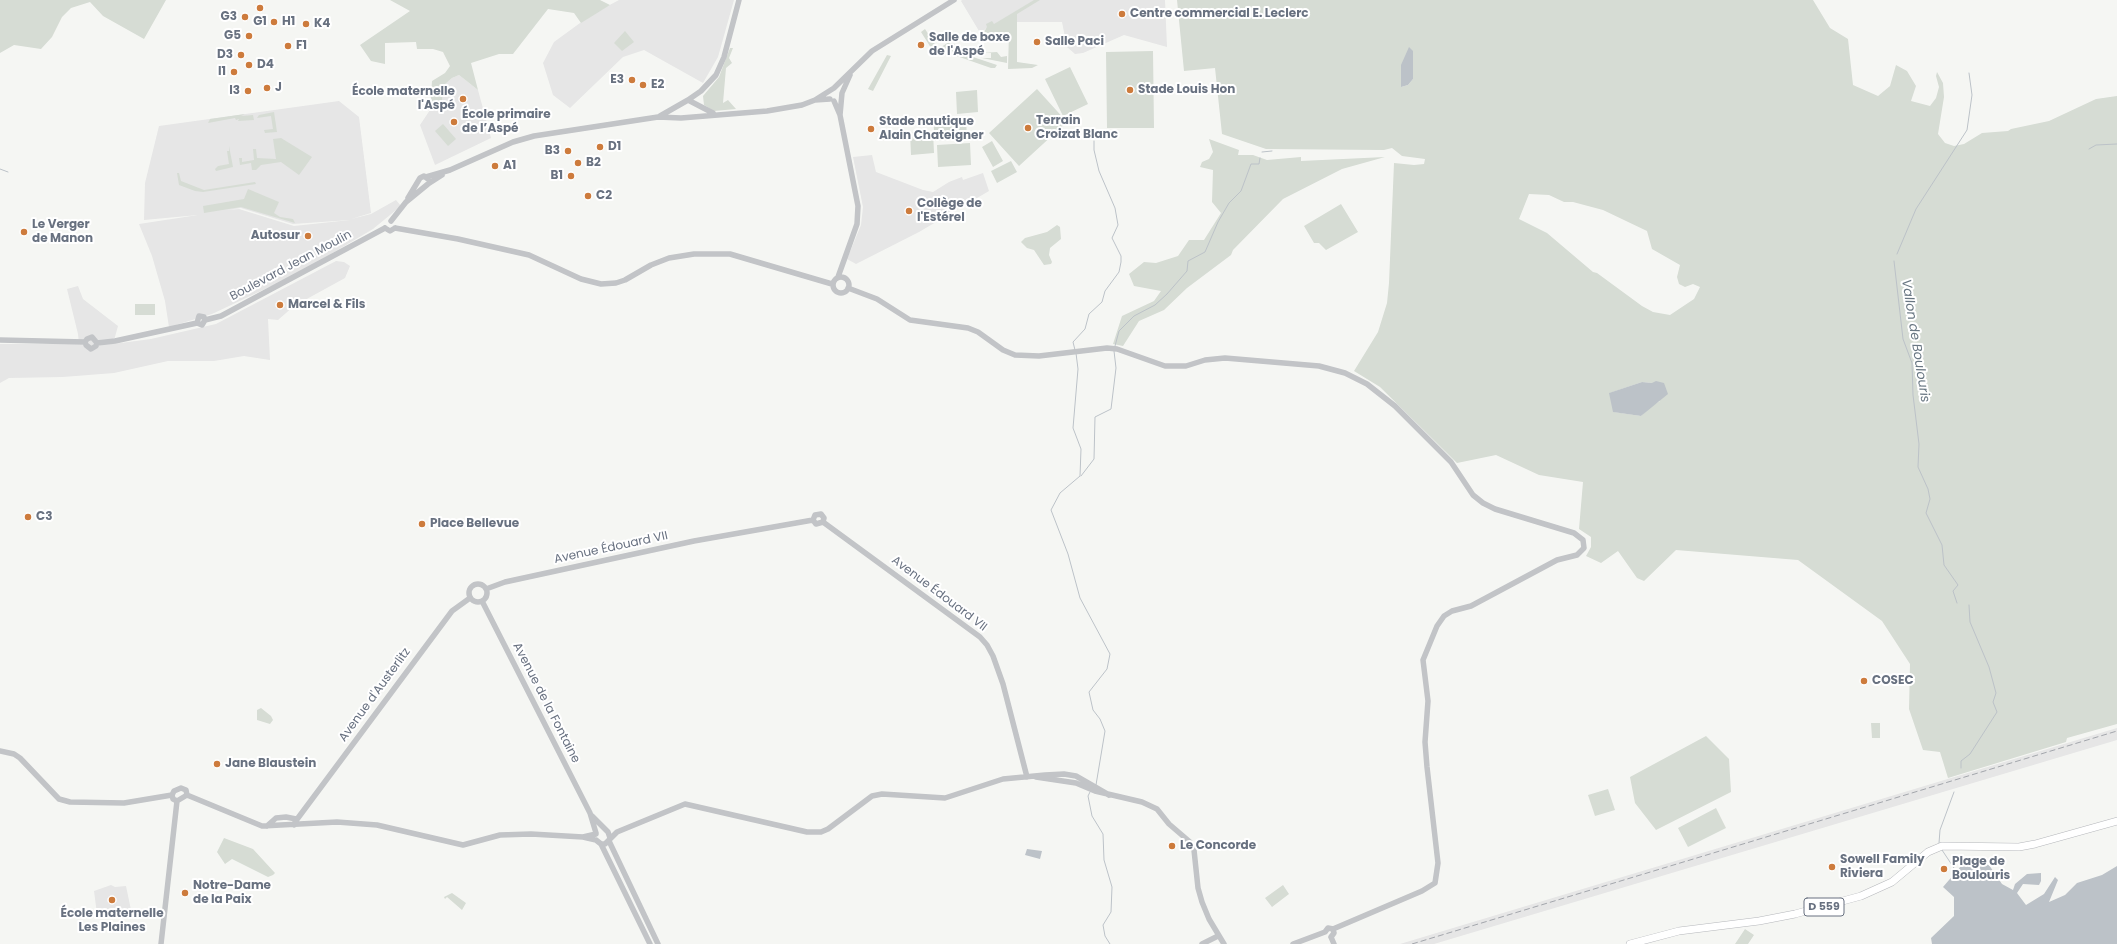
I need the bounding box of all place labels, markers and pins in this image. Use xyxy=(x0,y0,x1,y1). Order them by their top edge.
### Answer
marker: G1 xyxy=(255,3,265,13)
place label: Centre commercial E. Leclerc xyxy=(1130,7,1309,21)
marker: Centre commercial E. Leclerc xyxy=(1117,9,1127,19)
place label: G3 xyxy=(221,10,237,24)
marker: G3 xyxy=(240,12,250,22)
place label: G1 xyxy=(253,15,267,29)
place label: H1 xyxy=(282,15,295,29)
marker: H1 xyxy=(269,17,279,27)
place label: K4 xyxy=(314,17,330,31)
marker: K4 xyxy=(301,19,311,29)
place label: G5 xyxy=(224,29,241,43)
marker: G5 xyxy=(244,31,254,41)
place label: Salle de boxe de l'Aspé xyxy=(929,31,1010,59)
place label: Salle Paci xyxy=(1045,35,1104,49)
marker: Salle Paci xyxy=(1032,37,1042,47)
place label: F1 xyxy=(296,39,307,53)
marker: Salle de boxe de l'Aspé xyxy=(916,40,926,50)
marker: F1 xyxy=(283,41,293,51)
place label: D3 xyxy=(217,48,233,62)
marker: D3 xyxy=(236,50,246,60)
place label: D4 xyxy=(257,58,274,72)
marker: D4 xyxy=(244,60,254,70)
place label: I1 xyxy=(218,65,226,79)
marker: I1 xyxy=(229,67,239,77)
place label: E3 xyxy=(610,73,624,87)
marker: E3 xyxy=(627,75,637,85)
place label: E2 xyxy=(651,78,664,92)
marker: E2 xyxy=(638,80,648,90)
place label: J xyxy=(275,81,282,95)
marker: J xyxy=(262,83,272,93)
place label: Stade Louis Hon xyxy=(1138,83,1235,97)
place label: I3 xyxy=(229,84,240,98)
place label: École maternelle l'Aspé xyxy=(352,85,455,113)
marker: Stade Louis Hon xyxy=(1125,85,1135,95)
marker: I3 xyxy=(243,86,253,96)
marker: École maternelle l'Aspé xyxy=(458,94,468,104)
place label: École primaire de l’Aspé xyxy=(462,108,551,136)
place label: Terrain Croizat Blanc xyxy=(1036,114,1118,142)
place label: Stade nautique Alain Chateigner xyxy=(879,115,984,143)
marker: École primaire de l’Aspé xyxy=(449,117,459,127)
marker: Terrain Croizat Blanc xyxy=(1023,123,1033,133)
marker: Stade nautique Alain Chateigner xyxy=(866,124,876,134)
place label: D1 xyxy=(608,140,621,154)
marker: D1 xyxy=(595,142,605,152)
place label: B3 xyxy=(545,144,560,158)
marker: B3 xyxy=(563,146,573,156)
place label: B2 xyxy=(586,156,601,170)
marker: B2 xyxy=(573,158,583,168)
place label: A1 xyxy=(503,159,516,173)
marker: A1 xyxy=(490,161,500,171)
place label: B1 xyxy=(551,169,563,183)
marker: B1 xyxy=(566,171,576,181)
place label: C2 xyxy=(596,189,612,203)
marker: C2 xyxy=(583,191,593,201)
place label: Collège de l'Estérel xyxy=(917,197,982,225)
marker: Collège de l'Estérel xyxy=(904,206,914,216)
place label: Le Verger de Manon xyxy=(32,218,93,246)
marker: Le Verger de Manon xyxy=(19,227,29,237)
place label: Autosur xyxy=(251,229,300,243)
marker: Autosur xyxy=(303,231,313,241)
place label: Marcel & Fils xyxy=(288,298,365,312)
marker: Marcel & Fils xyxy=(275,300,285,310)
place label: C3 xyxy=(36,510,52,524)
marker: C3 xyxy=(23,512,33,522)
place label: Place Bellevue xyxy=(430,517,519,531)
marker: Place Bellevue xyxy=(417,519,427,529)
place label: COSEC xyxy=(1872,674,1914,688)
marker: COSEC xyxy=(1859,676,1869,686)
place label: Jane Blaustein xyxy=(225,757,316,771)
marker: Jane Blaustein xyxy=(212,759,222,769)
place label: Le Concorde xyxy=(1180,839,1256,853)
marker: Le Concorde xyxy=(1167,841,1177,851)
place label: Sowell Family Riviera xyxy=(1840,853,1925,881)
place label: Plage de Boulouris xyxy=(1952,855,2010,883)
marker: Sowell Family Riviera xyxy=(1827,862,1837,872)
marker: Plage de Boulouris xyxy=(1939,864,1949,874)
place label: Notre-Dame de la Paix xyxy=(193,879,271,907)
marker: Notre-Dame de la Paix xyxy=(180,888,190,898)
marker: École maternelle Les Plaines xyxy=(107,895,117,905)
place label: École maternelle Les Plaines xyxy=(60,907,164,935)

